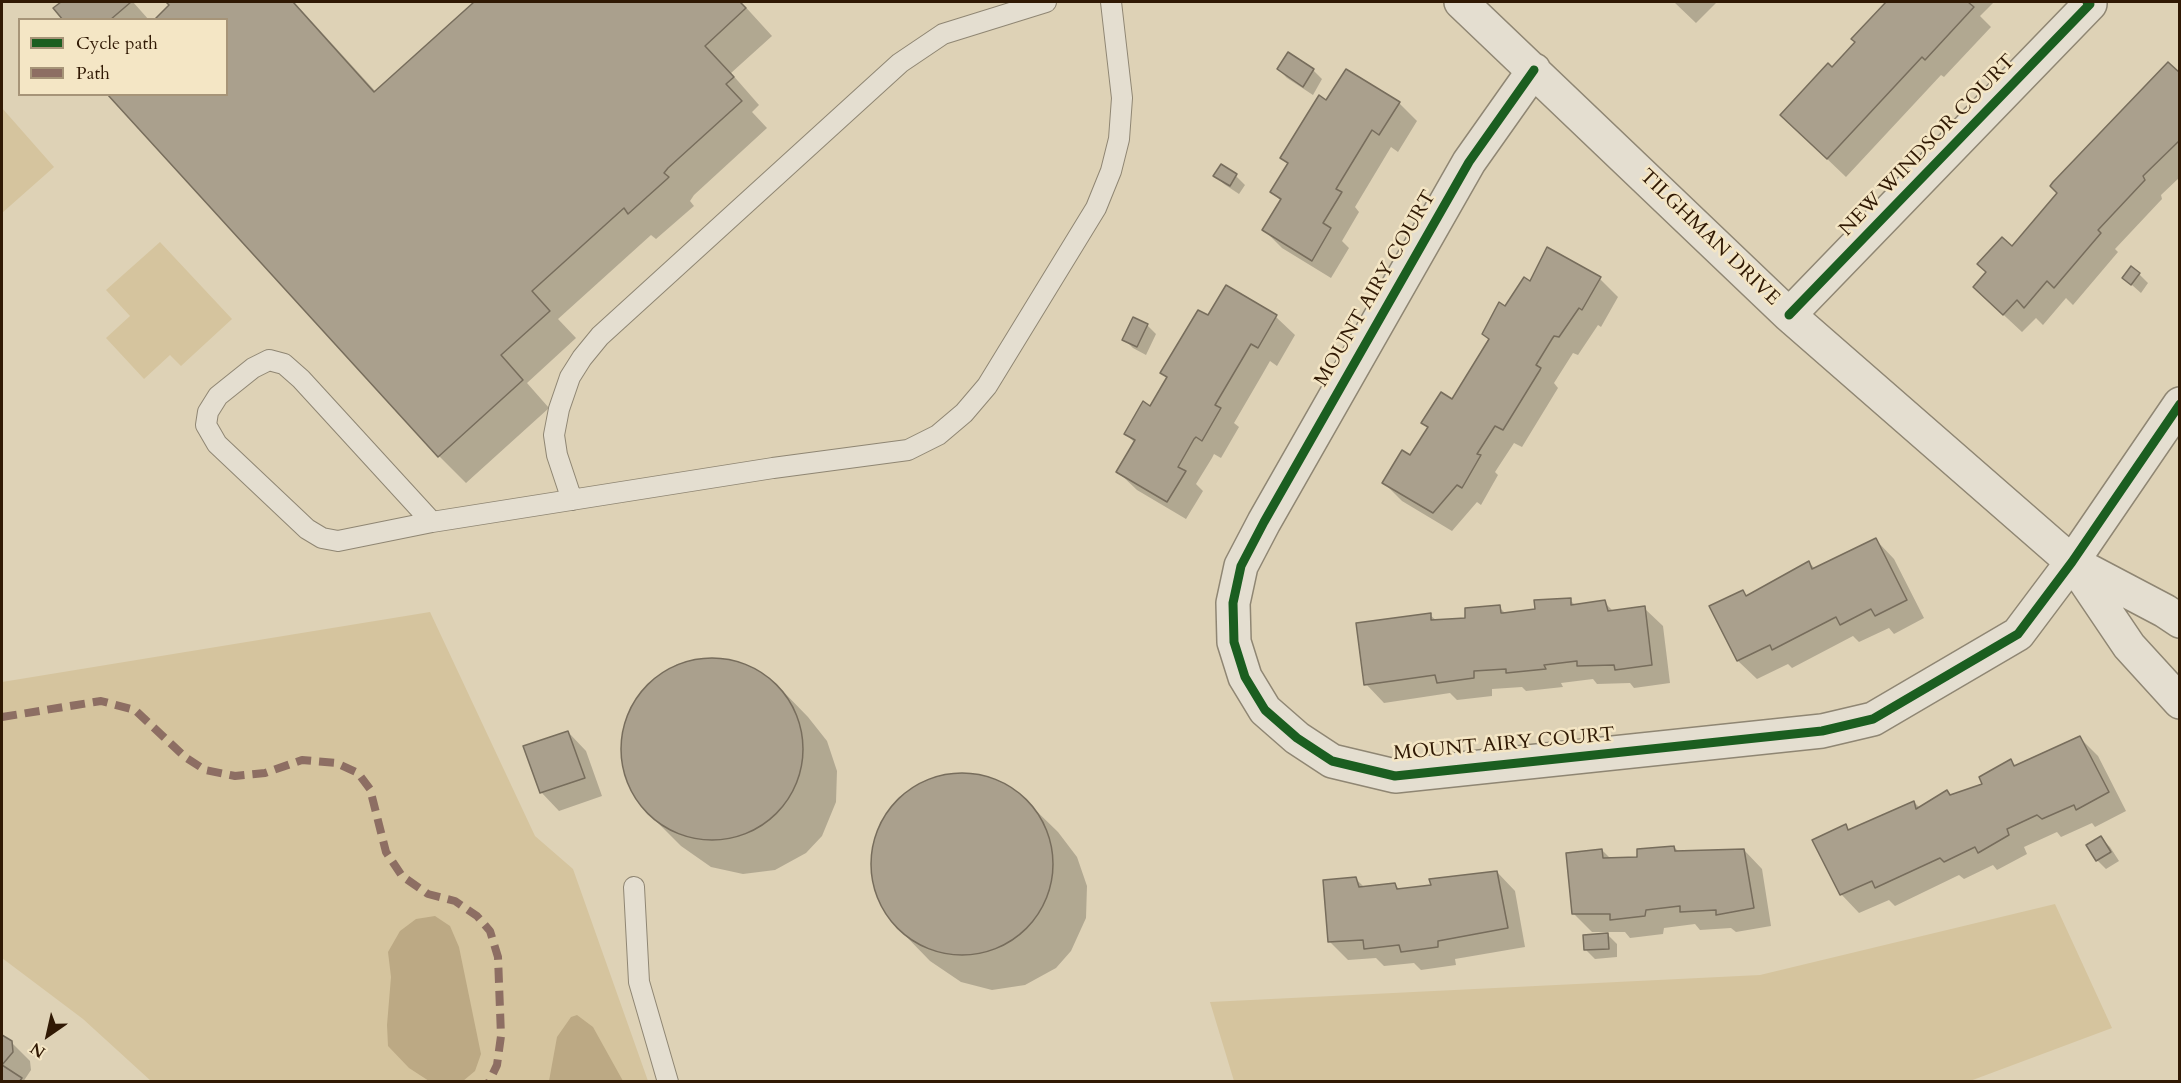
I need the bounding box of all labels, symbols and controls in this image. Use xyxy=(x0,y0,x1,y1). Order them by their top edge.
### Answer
legend xyxy=(18,18,228,96)
text: Cycle path xyxy=(76,31,158,56)
street label: NEW WINDSOR COURT xyxy=(1835,50,2021,242)
text: Path xyxy=(76,61,110,86)
street label: TILGHMAN DRIVE xyxy=(1634,165,1784,311)
street label: MOUNT AIRY COURT xyxy=(1310,187,1442,391)
street label: MOUNT AIRY COURT xyxy=(1392,723,1616,767)
north arrow xyxy=(18,1005,78,1065)
text: N xyxy=(26,1037,50,1063)

